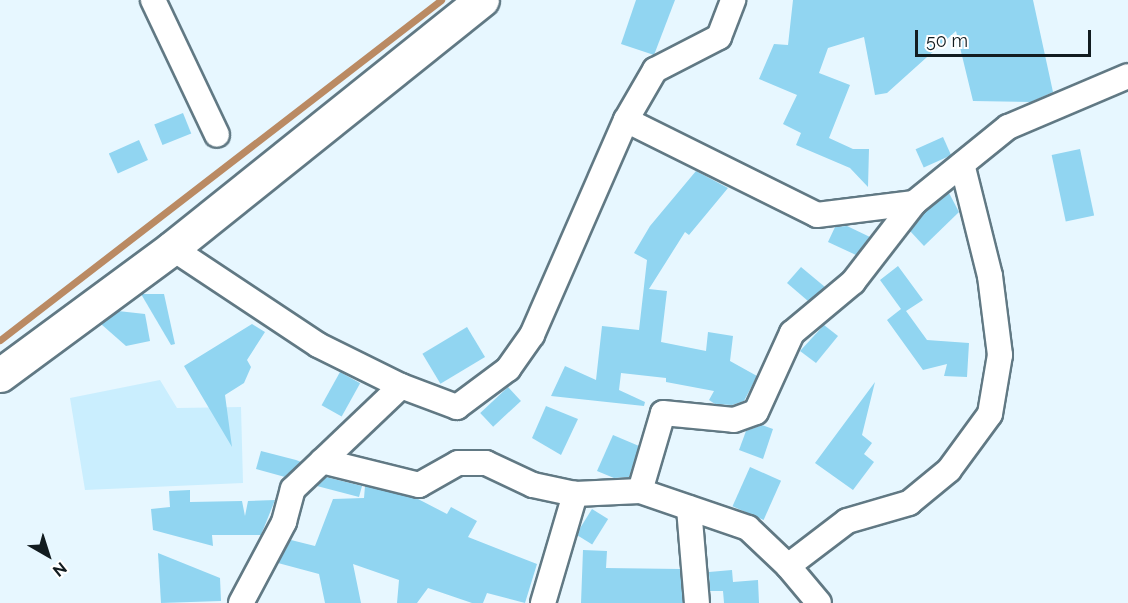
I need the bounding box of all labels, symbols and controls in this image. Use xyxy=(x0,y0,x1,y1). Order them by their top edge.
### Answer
scale bar xyxy=(918,18,1094,56)
text: 50 m xyxy=(926,30,968,51)
north arrow xyxy=(18,525,78,585)
text: N xyxy=(49,558,70,581)

